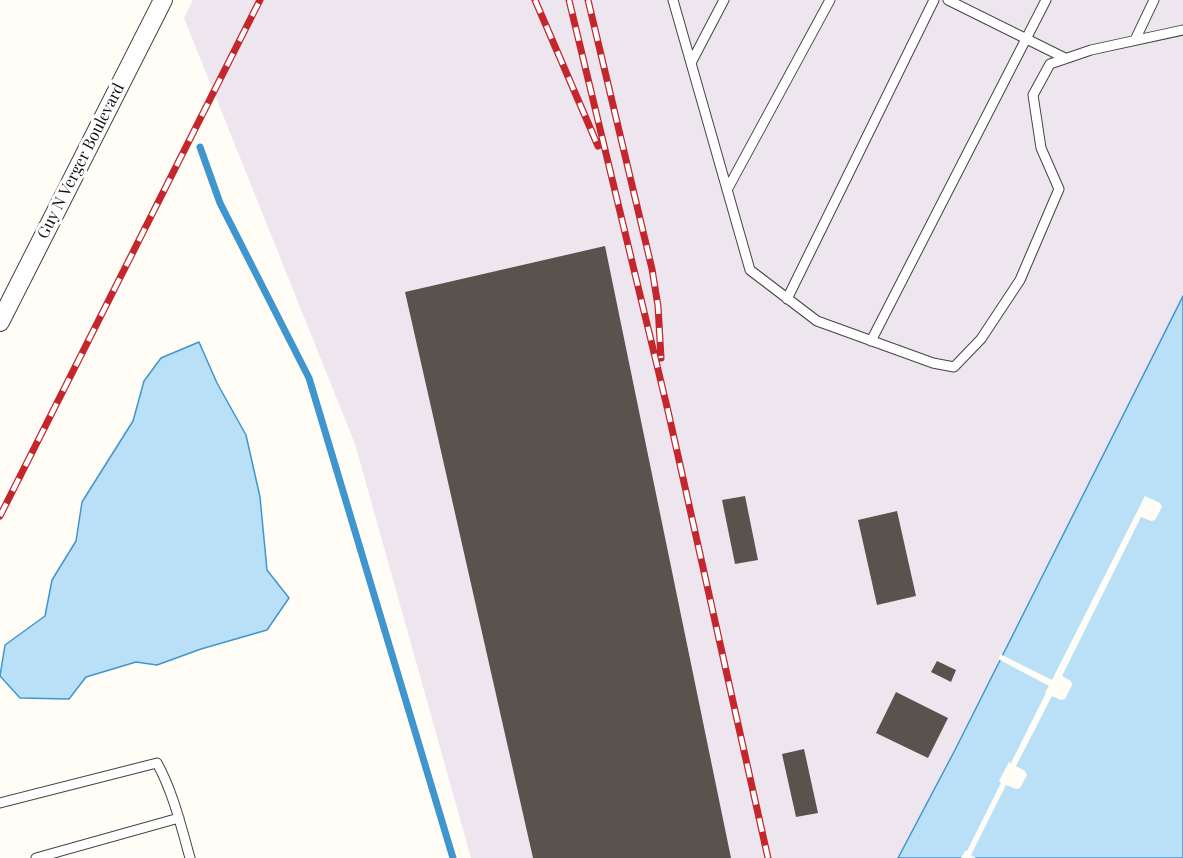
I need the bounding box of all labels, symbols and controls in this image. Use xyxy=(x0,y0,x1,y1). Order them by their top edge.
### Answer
street label: Guy N Verger Boulevard xyxy=(33,80,129,242)

